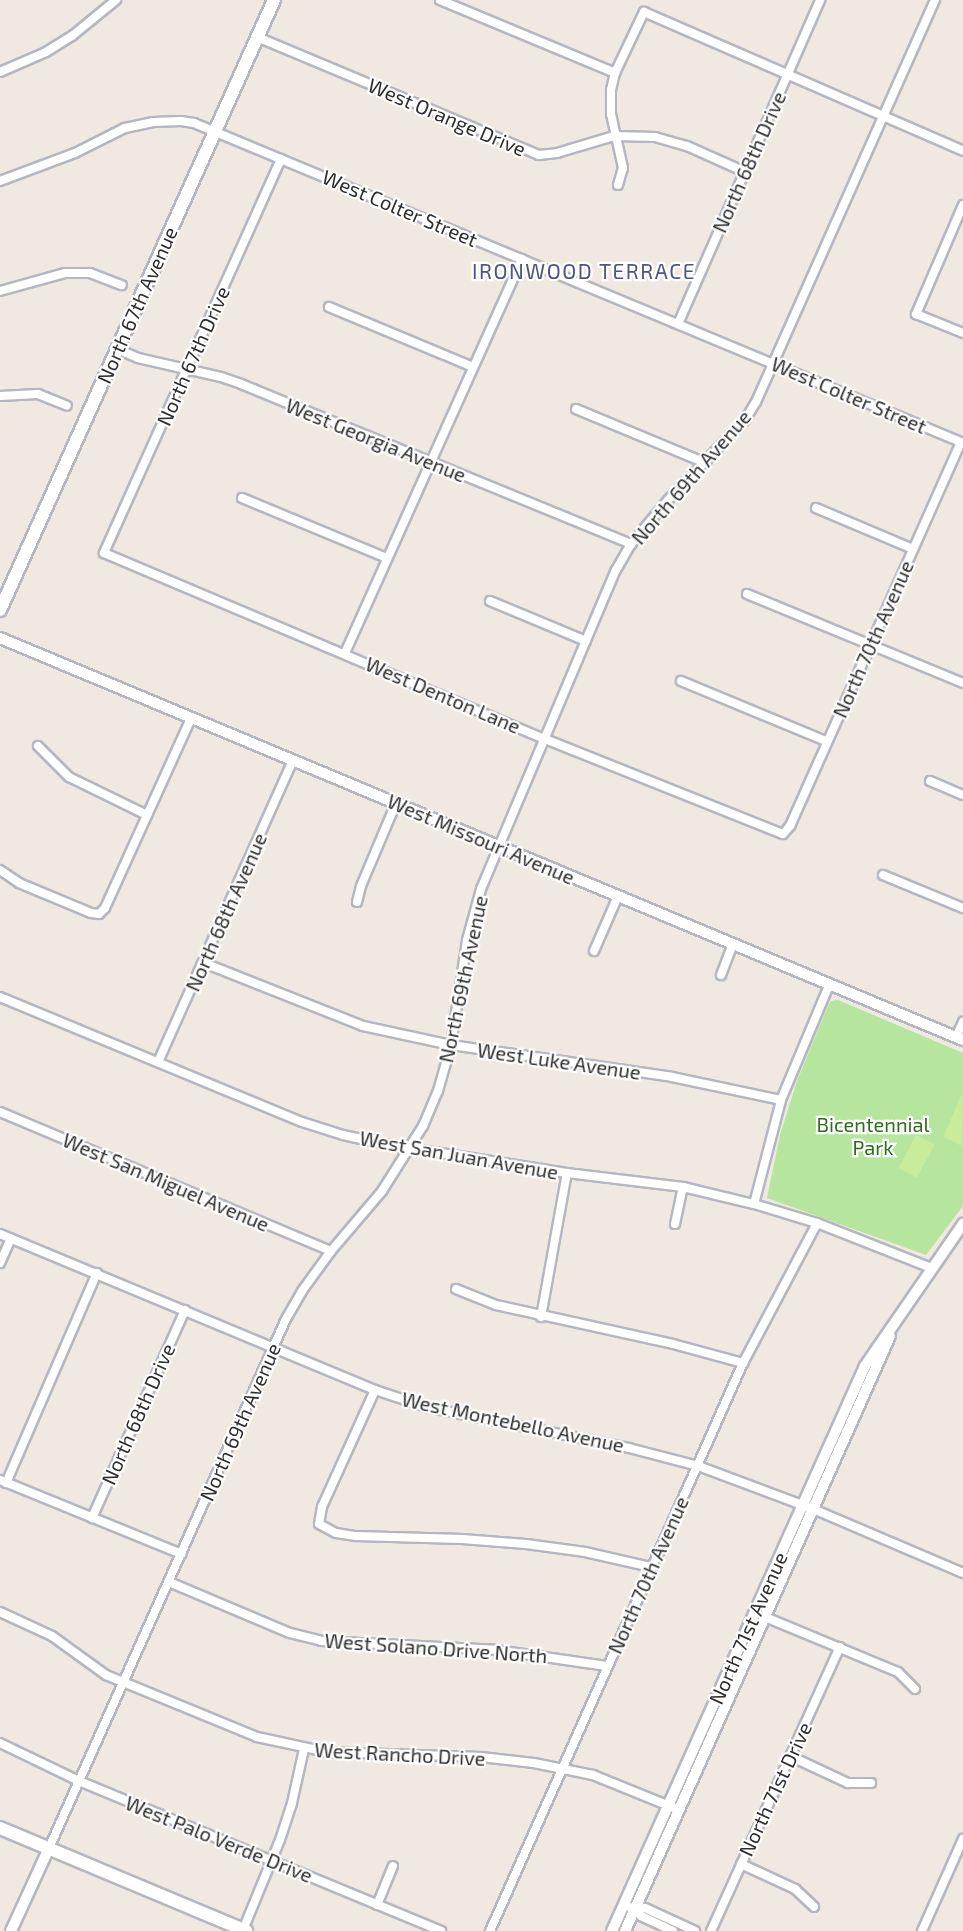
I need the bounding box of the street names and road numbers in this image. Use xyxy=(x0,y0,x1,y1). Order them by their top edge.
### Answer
street label: West Orange Drive xyxy=(364,73,530,161)
street label: North 68th Drive xyxy=(707,88,791,236)
street label: West Colter Street xyxy=(319,164,481,252)
street label: North 67th Avenue xyxy=(92,223,182,387)
street label: North 67th Drive xyxy=(152,283,234,429)
street label: West Colter Street xyxy=(768,351,930,439)
street label: West Georgia Avenue xyxy=(282,393,470,487)
street label: North 69th Avenue xyxy=(626,405,756,549)
street label: North 70th Avenue xyxy=(827,556,919,722)
street label: West Denton Lane xyxy=(362,652,524,738)
street label: West Missouri Avenue xyxy=(384,789,578,889)
street label: North 68th Avenue xyxy=(180,829,272,995)
street label: North 69th Avenue xyxy=(434,893,492,1065)
street label: West Luke Avenue xyxy=(475,1038,643,1084)
street label: West San Juan Avenue xyxy=(357,1126,561,1184)
street label: West San Miguel Avenue xyxy=(59,1127,273,1237)
street label: North 69th Avenue xyxy=(194,1339,286,1505)
street label: North 68th Drive xyxy=(96,1340,180,1488)
street label: West Montebello Avenue xyxy=(399,1387,627,1457)
street label: North 70th Avenue xyxy=(602,1492,694,1658)
street label: North 71st Avenue xyxy=(704,1548,792,1708)
street label: West Solano Drive North xyxy=(324,1628,548,1668)
street label: North 71st Drive xyxy=(733,1718,817,1860)
street label: West Rancho Drive xyxy=(314,1738,486,1770)
street label: West Palo Verde Drive xyxy=(122,1790,316,1888)

